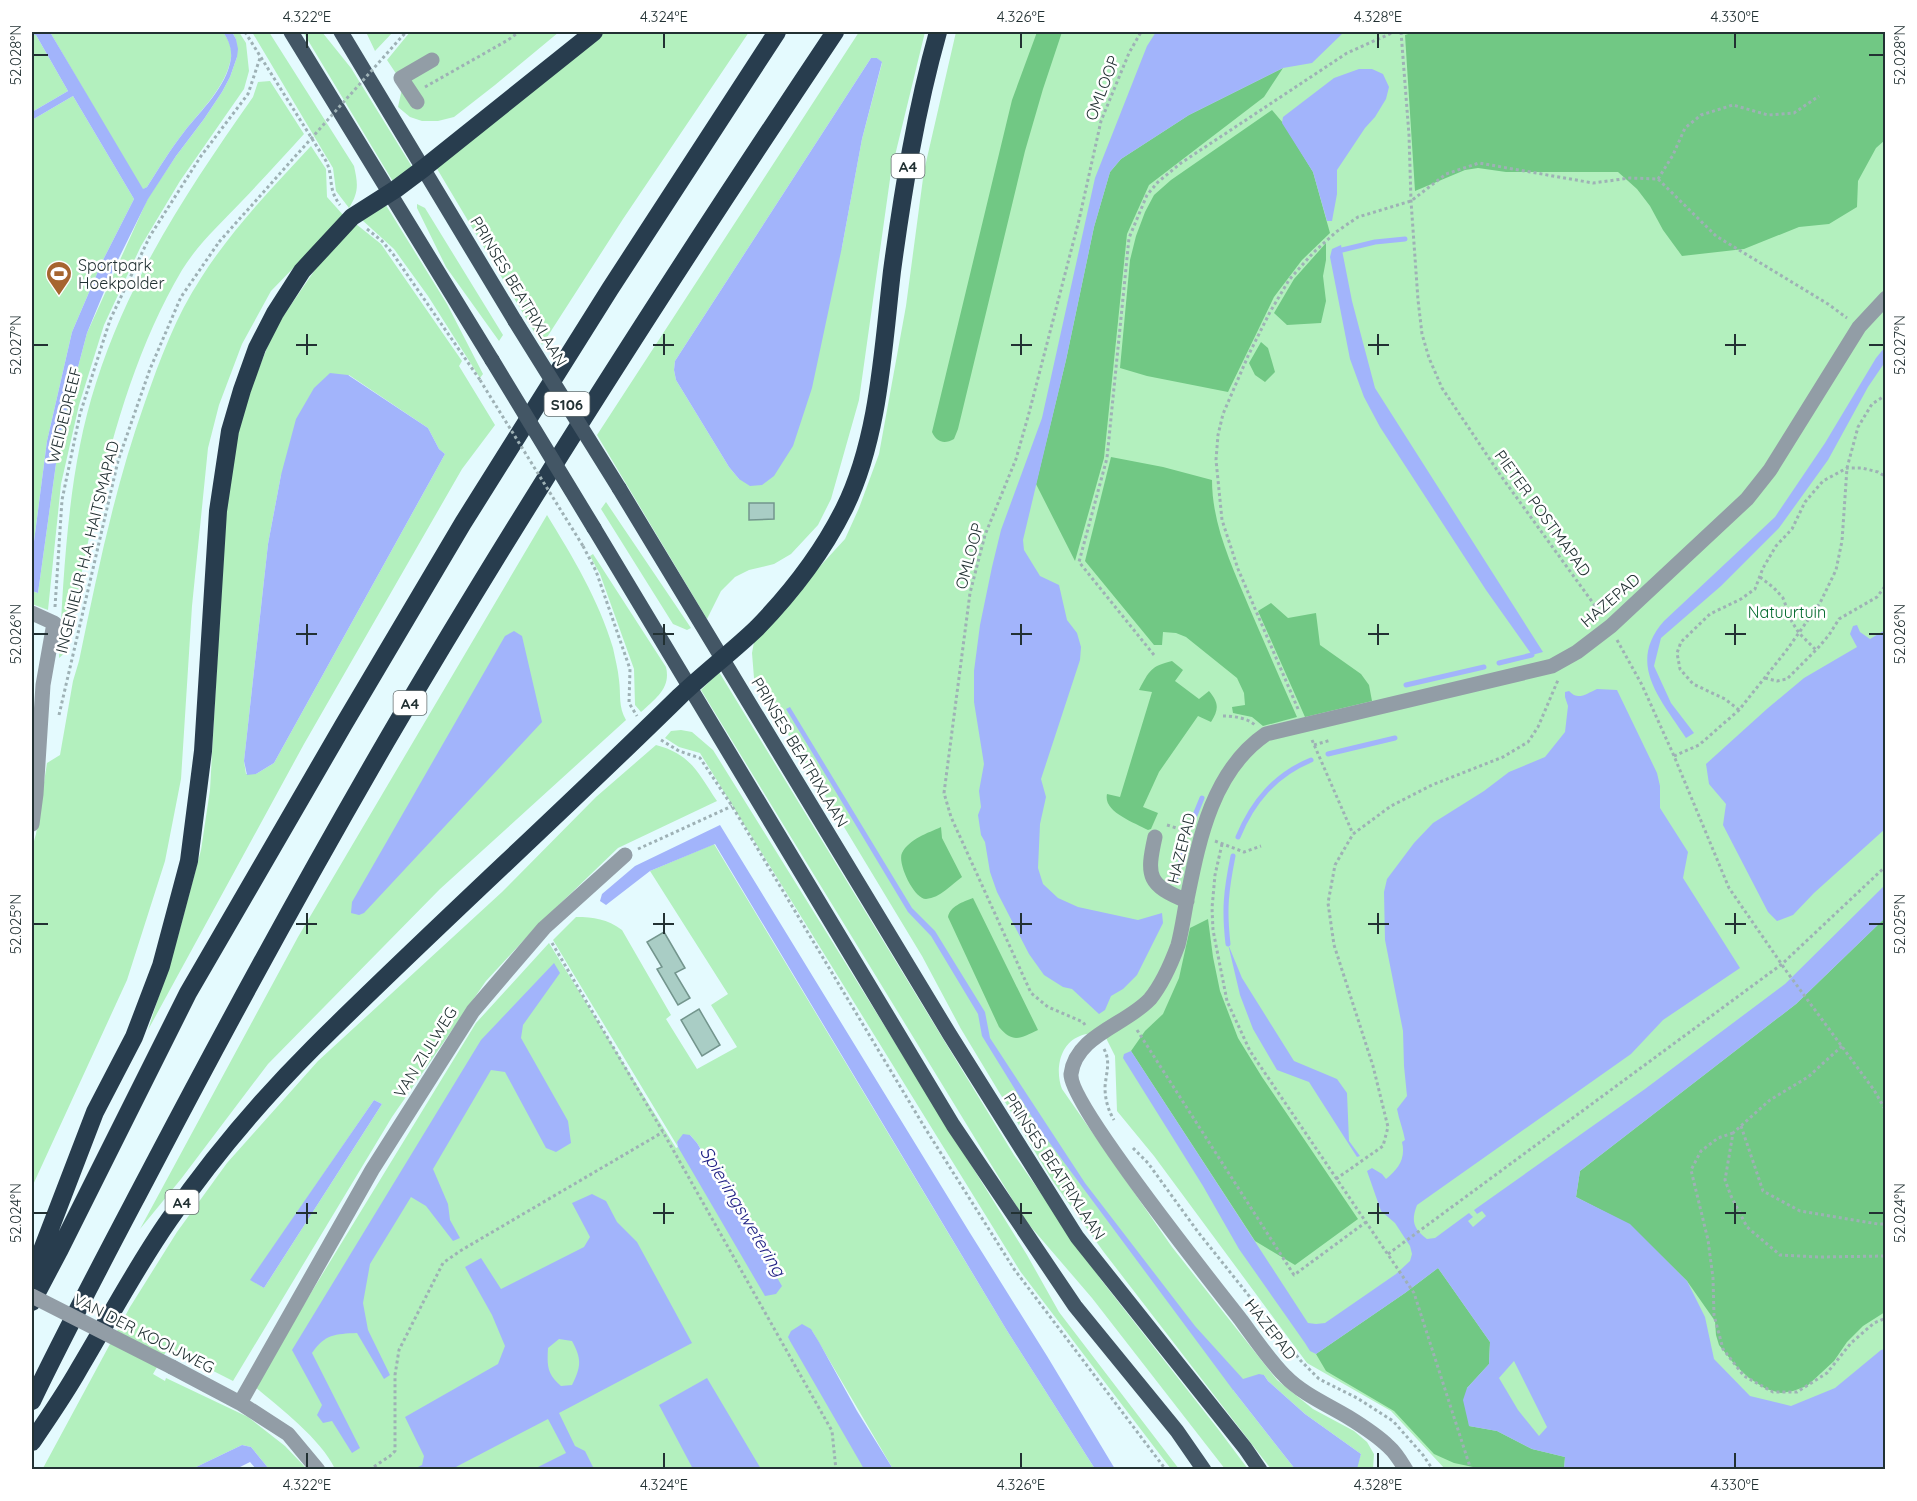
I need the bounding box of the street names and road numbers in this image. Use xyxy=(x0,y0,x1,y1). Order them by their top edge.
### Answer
street label: OMLOOP xyxy=(1080,53,1124,123)
road number: A4 xyxy=(892,154,924,178)
street label: PRINSES BEATRIXLAAN xyxy=(466,212,572,370)
street label: WEIDEDREEF xyxy=(42,365,86,465)
road number: S106 xyxy=(544,392,590,416)
street label: INGENIEUR H.A. HAITSMAPAD xyxy=(51,439,123,655)
street label: PIETER POSTMAPAD xyxy=(1490,446,1596,580)
street label: OMLOOP xyxy=(951,521,987,591)
street label: HAZEPAD xyxy=(1576,569,1644,631)
street label: PRINSES BEATRIXLAAN xyxy=(747,673,853,831)
road number: A4 xyxy=(394,691,426,715)
street label: HAZEPAD xyxy=(1163,811,1199,885)
street label: VAN ZIJLWEG xyxy=(389,1003,461,1101)
street label: PRINSES BEATRIXLAAN xyxy=(1000,1089,1110,1243)
road number: A4 xyxy=(166,1190,198,1214)
street label: VAN DER KOOIJWEG xyxy=(70,1289,218,1377)
street label: HAZEPAD xyxy=(1241,1294,1301,1364)

